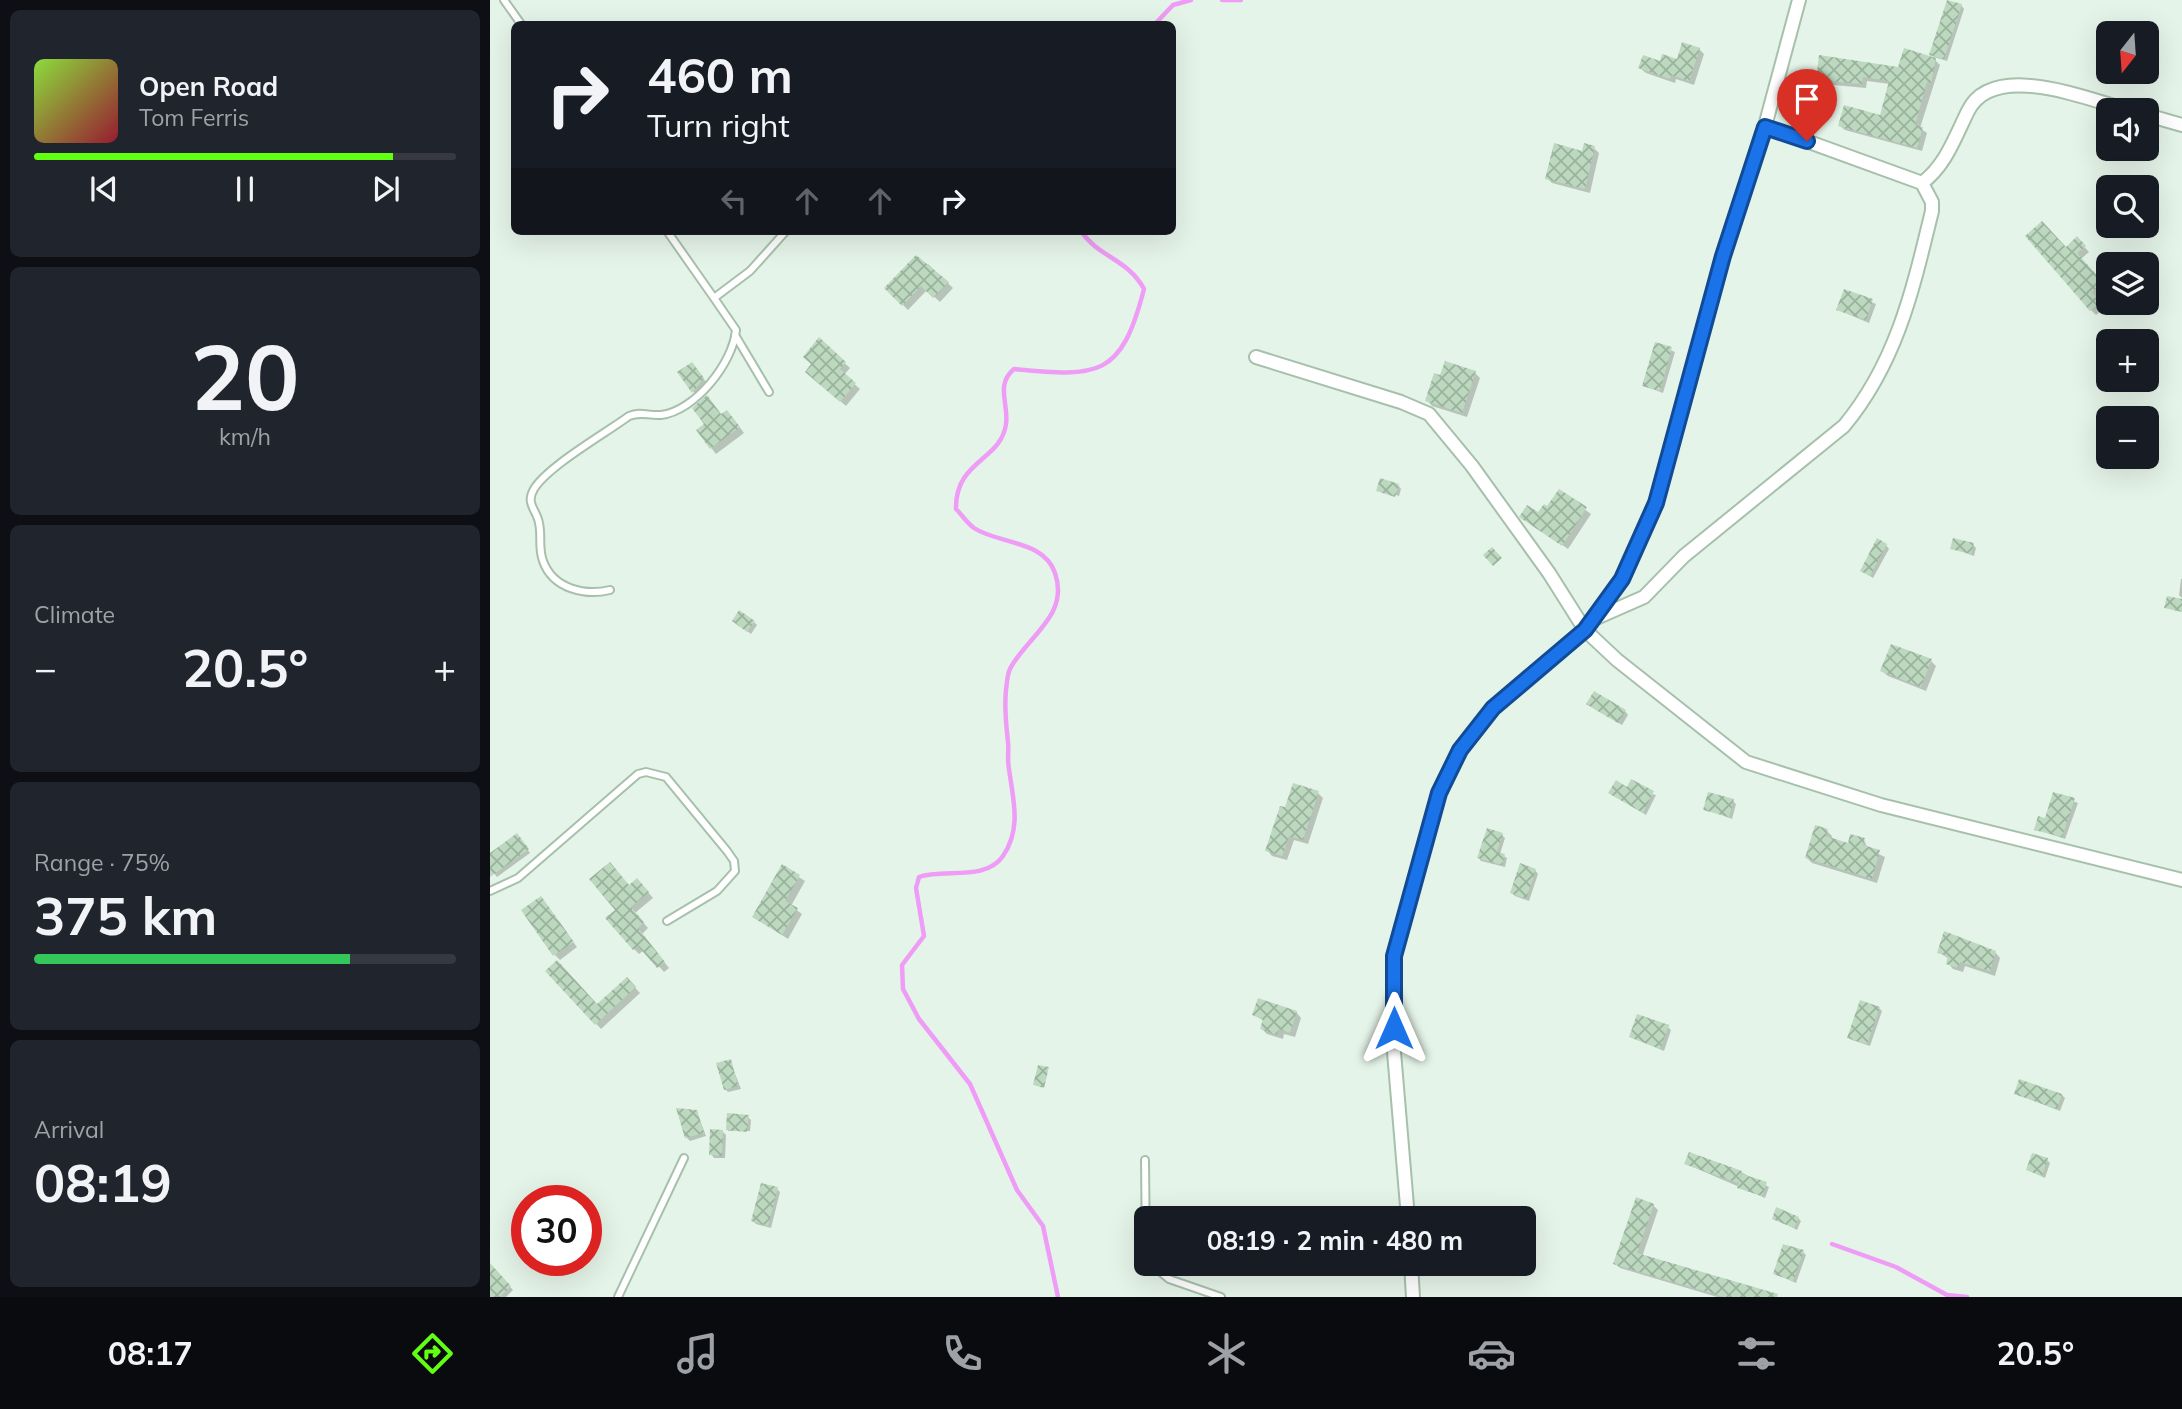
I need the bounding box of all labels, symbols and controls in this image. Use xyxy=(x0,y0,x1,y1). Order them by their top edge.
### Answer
north arrow xyxy=(2096,21,2160,84)
map controls xyxy=(2096,21,2159,469)
text: 460 m xyxy=(647,44,793,105)
icon: right xyxy=(532,49,623,140)
pin xyxy=(1777,69,1837,141)
text: Open Road xyxy=(139,70,278,103)
icon: arrive xyxy=(1788,80,1826,118)
button: sound xyxy=(2096,98,2159,161)
text: Tom Ferris xyxy=(139,103,249,132)
text: Turn right xyxy=(647,105,790,145)
icon: previous xyxy=(85,170,123,208)
icon: pause xyxy=(226,170,264,208)
icon: next xyxy=(367,170,405,208)
button: search xyxy=(2096,175,2159,238)
icon: left xyxy=(715,182,753,220)
icon: ahead xyxy=(788,182,826,220)
icon: ahead xyxy=(861,182,899,220)
icon: right xyxy=(934,182,972,220)
button: layers xyxy=(2096,252,2159,315)
text: 20 xyxy=(190,319,300,433)
button: + xyxy=(2096,329,2159,392)
button: − xyxy=(2096,406,2159,469)
text: km/h xyxy=(219,422,271,451)
text: Climate xyxy=(34,600,115,629)
text: 20.5° xyxy=(182,635,308,700)
text: − xyxy=(34,644,57,692)
text: + xyxy=(433,644,456,692)
text: Range · 75% xyxy=(34,848,170,877)
text: 375 km xyxy=(34,883,217,948)
position arrow xyxy=(1357,991,1431,1065)
text: Arrival xyxy=(34,1115,104,1144)
text: 08:19 xyxy=(34,1150,172,1215)
speed limit sign: 30 xyxy=(511,1185,602,1276)
text: 08:19 · 2 min · 480 m xyxy=(1207,1224,1463,1257)
icon: directions xyxy=(408,1329,457,1378)
icon: music xyxy=(673,1329,722,1378)
icon: phone xyxy=(938,1329,987,1378)
icon: climate xyxy=(1202,1329,1251,1378)
icon: car xyxy=(1467,1329,1516,1378)
icon: filters xyxy=(1732,1329,1781,1378)
text: 08:17 xyxy=(108,1333,193,1373)
text: 20.5° xyxy=(1996,1333,2074,1373)

